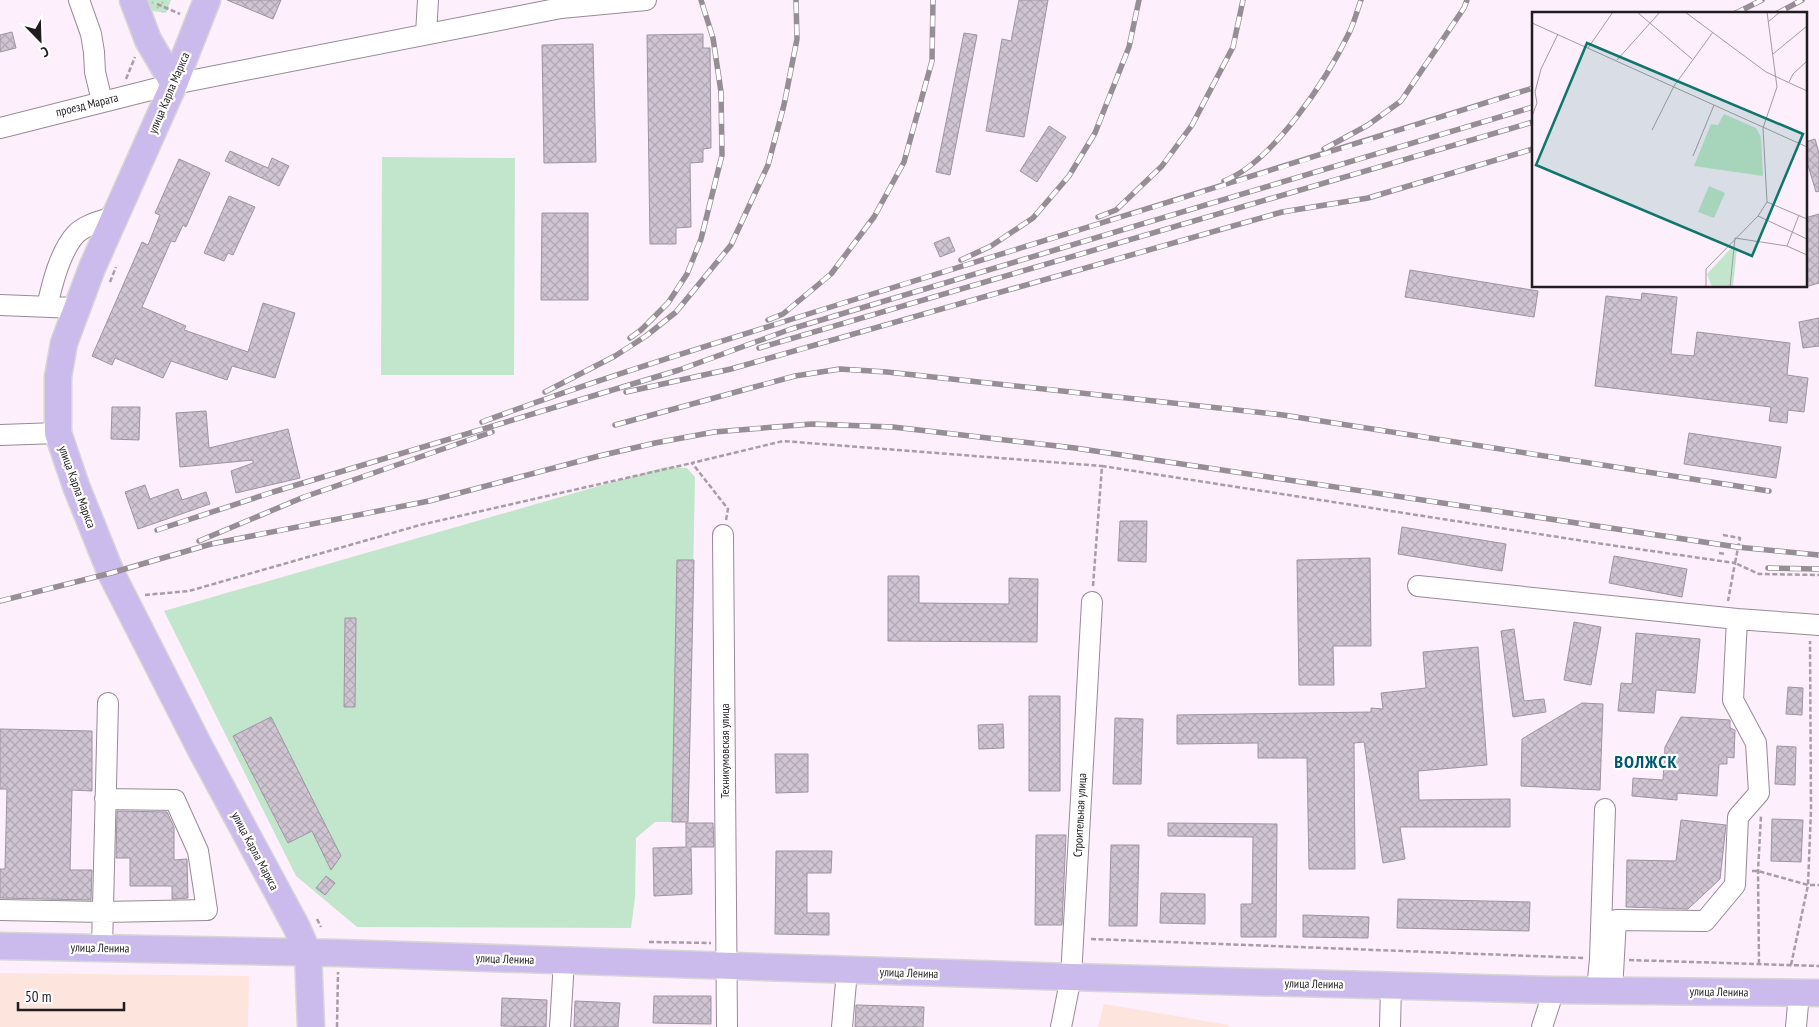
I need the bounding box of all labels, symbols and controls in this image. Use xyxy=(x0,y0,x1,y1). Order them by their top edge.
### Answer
inset map xyxy=(1532,12,1806,288)
north arrow xyxy=(15,15,65,65)
text: С xyxy=(38,42,52,62)
street label: улица Карла Маркса xyxy=(145,50,192,136)
street label: проезд Марата xyxy=(54,89,120,119)
street label: улица Карла Маркса xyxy=(56,444,99,530)
street label: Техникумовская улица xyxy=(717,703,732,799)
district label: ВОЛЖСК xyxy=(1614,750,1678,773)
street label: Строительная улица xyxy=(1070,772,1089,857)
street label: улица Карла Маркса xyxy=(228,809,282,893)
street label: улица Ленина xyxy=(71,939,130,956)
street label: улица Ленина xyxy=(475,950,535,967)
street label: улица Ленина xyxy=(879,964,939,981)
street label: улица Ленина xyxy=(1285,975,1344,992)
scale bar xyxy=(18,980,124,1012)
street label: улица Ленина xyxy=(1690,983,1749,1000)
text: 50 m xyxy=(25,987,51,1006)

